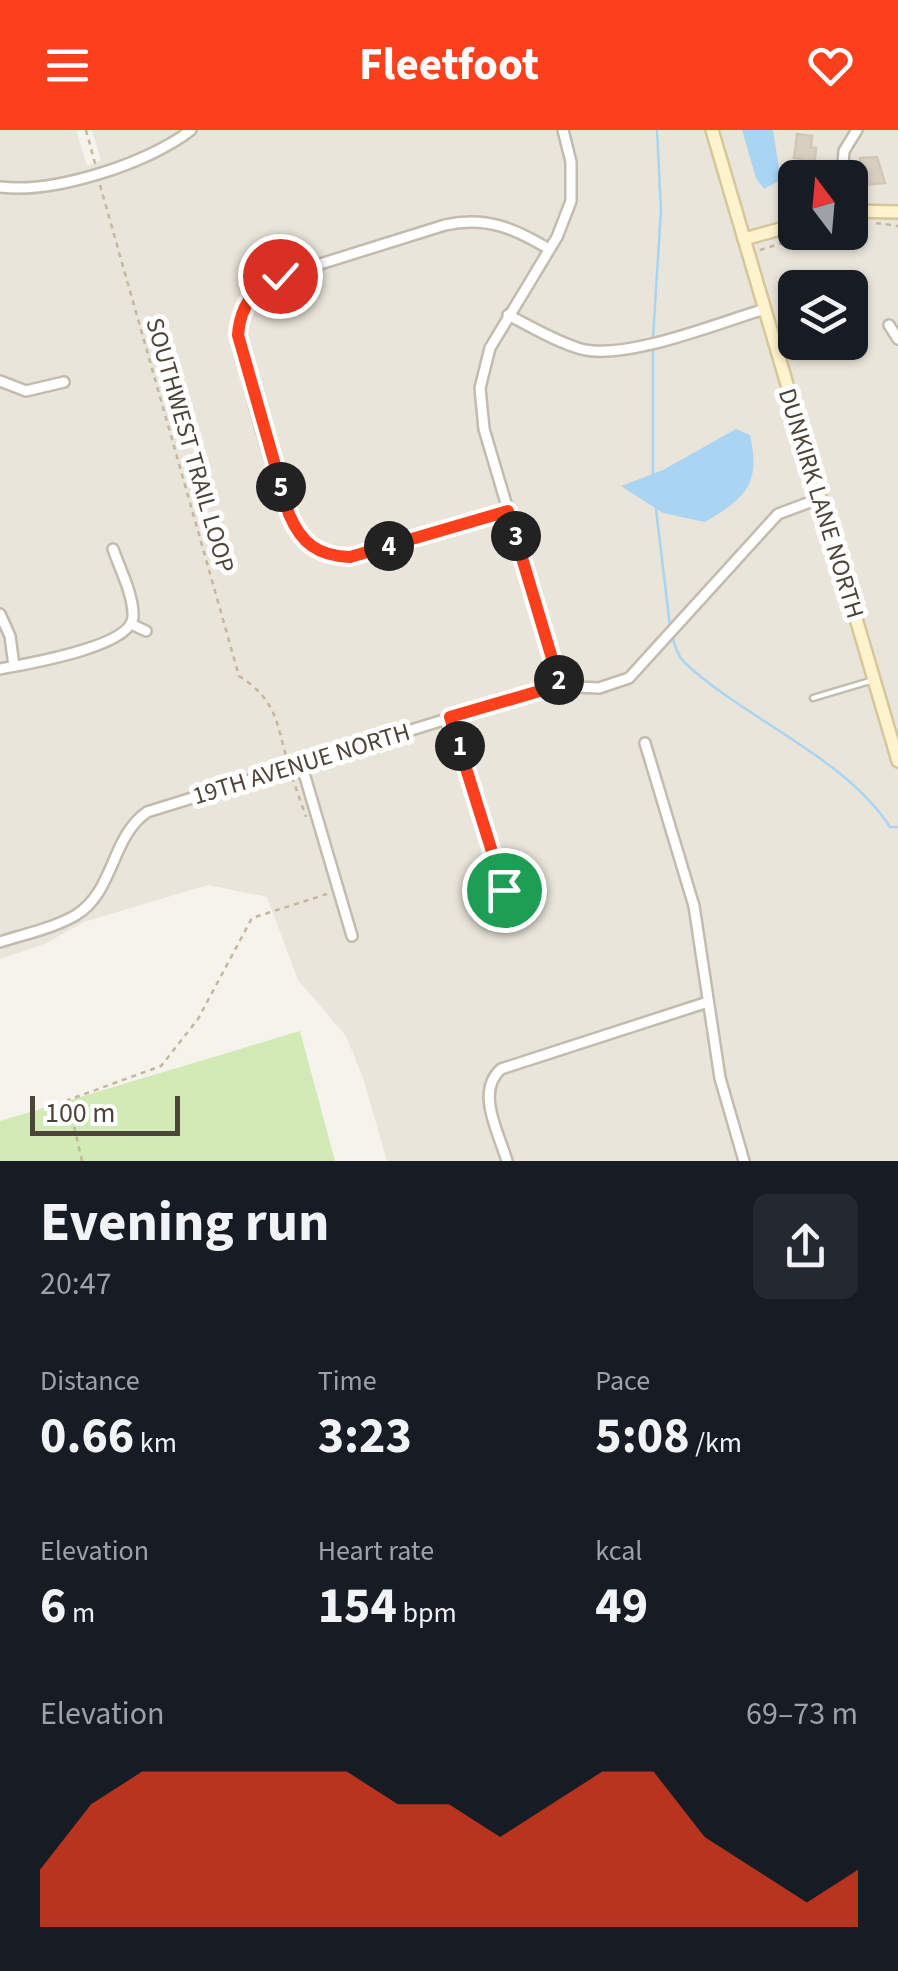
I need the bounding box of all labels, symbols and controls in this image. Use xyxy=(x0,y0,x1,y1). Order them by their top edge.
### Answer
text: Fleetfoot xyxy=(359,33,539,97)
icon: menu xyxy=(40,38,95,93)
icon: heart xyxy=(803,38,858,93)
north arrow xyxy=(778,160,868,250)
map controls xyxy=(778,160,868,360)
pin xyxy=(238,234,323,319)
icon: check xyxy=(253,249,308,304)
button: layers xyxy=(778,270,868,360)
street label: SOUTHWEST TRAIL LOOP xyxy=(136,314,244,577)
street label: DUNKIRK LANE NORTH xyxy=(769,384,873,623)
pin: 5 xyxy=(256,462,306,512)
text: 5 xyxy=(274,467,288,507)
pin: 3 xyxy=(491,511,541,561)
text: 3 xyxy=(509,516,523,556)
pin: 4 xyxy=(364,521,414,571)
text: 4 xyxy=(382,526,396,566)
pin: 2 xyxy=(534,655,584,705)
text: 2 xyxy=(552,660,566,700)
street label: 19TH AVENUE NORTH xyxy=(188,714,414,814)
pin: 1 xyxy=(435,721,485,771)
text: 1 xyxy=(453,726,467,766)
pin xyxy=(462,848,547,933)
icon: arrive xyxy=(477,863,532,918)
scale bar xyxy=(30,1091,180,1136)
text: 100 m xyxy=(45,1093,116,1133)
text: Evening run xyxy=(40,1184,329,1262)
button: share xyxy=(753,1194,858,1299)
text: 20:47 xyxy=(40,1261,112,1307)
text: Distance xyxy=(40,1361,140,1401)
text: Time xyxy=(318,1361,377,1401)
text: Pace xyxy=(595,1361,650,1401)
text: 0.66 xyxy=(40,1401,134,1472)
text: 3:23 xyxy=(318,1401,412,1472)
text: 5:08 xyxy=(595,1401,690,1472)
text: km xyxy=(134,1423,177,1463)
text: /km xyxy=(690,1423,742,1463)
text: Elevation xyxy=(40,1531,149,1571)
text: Heart rate xyxy=(318,1531,434,1571)
text: kcal xyxy=(595,1531,642,1571)
text: 6 xyxy=(40,1571,66,1642)
text: 154 xyxy=(318,1571,397,1642)
text: 49 xyxy=(595,1571,648,1642)
text: m xyxy=(66,1593,95,1633)
text: bpm xyxy=(397,1593,457,1633)
text: Elevation xyxy=(40,1691,165,1737)
text: 69–73 m xyxy=(746,1691,858,1737)

